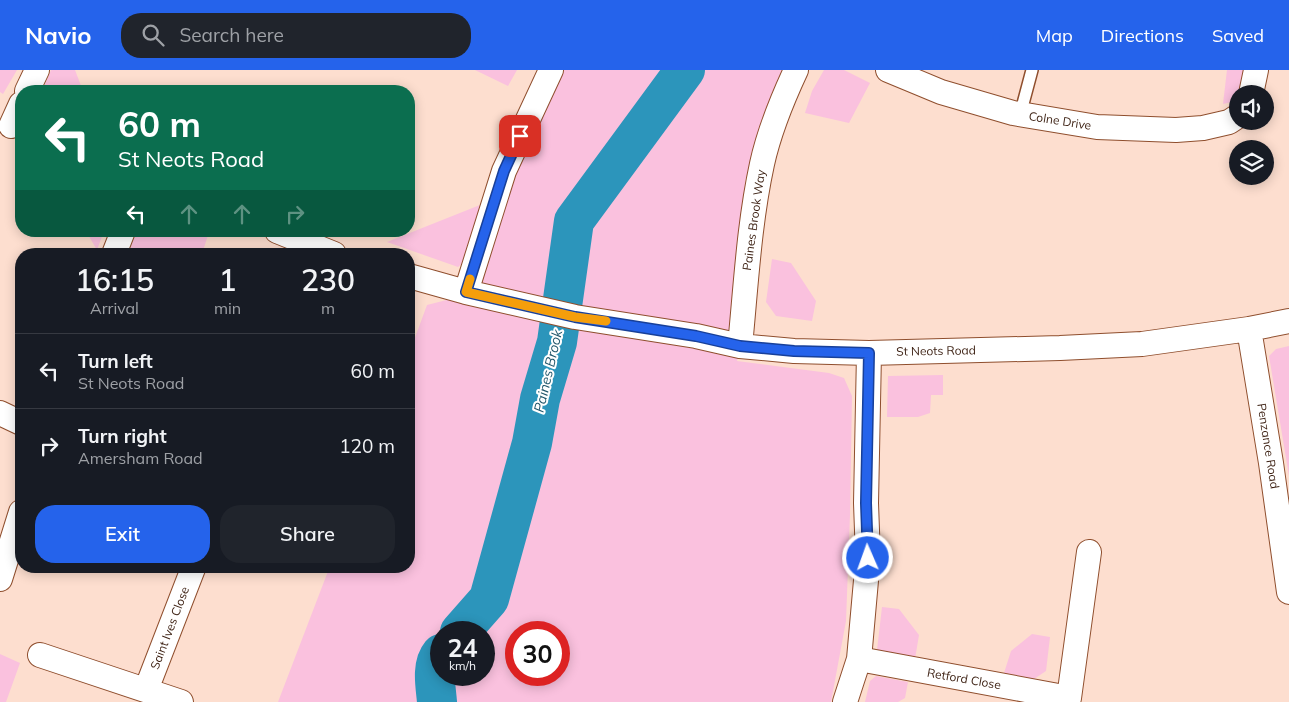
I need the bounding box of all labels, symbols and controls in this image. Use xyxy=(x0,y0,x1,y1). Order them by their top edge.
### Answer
search box xyxy=(121,13,471,58)
text: Navio xyxy=(25,20,91,50)
icon: search xyxy=(139,21,167,49)
text: Search here xyxy=(179,23,284,47)
text: Map xyxy=(1036,24,1073,47)
text: Directions xyxy=(1101,24,1184,47)
text: Saved xyxy=(1212,24,1264,47)
map controls xyxy=(1229,85,1274,185)
button: sound xyxy=(1229,85,1274,130)
text: 60 m xyxy=(118,102,201,146)
icon: left xyxy=(35,105,100,170)
street label: Colne Drive xyxy=(1028,108,1092,133)
pin xyxy=(499,115,541,157)
icon: arrive xyxy=(506,122,534,150)
button: layers xyxy=(1229,140,1274,185)
text: St Neots Road xyxy=(118,145,264,173)
street label: Paines Brook Way xyxy=(739,168,768,271)
icon: left xyxy=(122,200,150,228)
icon: ahead xyxy=(175,200,203,228)
icon: ahead xyxy=(228,200,256,228)
icon: right xyxy=(281,200,309,228)
text: 16:15 xyxy=(75,261,154,299)
text: 1 xyxy=(219,261,237,299)
text: 230 xyxy=(301,261,355,299)
text: Arrival xyxy=(90,298,139,318)
text: min xyxy=(214,298,241,318)
text: m xyxy=(321,298,335,318)
water label: Paines Brook xyxy=(530,327,566,414)
street label: St Neots Road xyxy=(896,342,976,359)
text: Turn left xyxy=(78,349,153,373)
icon: left xyxy=(35,357,63,385)
text: 60 m xyxy=(351,359,395,383)
text: St Neots Road xyxy=(78,373,184,393)
street label: Penzance Road xyxy=(1254,402,1283,490)
text: Turn right xyxy=(78,424,167,448)
icon: right xyxy=(35,432,63,460)
text: 120 m xyxy=(339,434,395,458)
text: Amersham Road xyxy=(78,448,203,468)
button: Exit xyxy=(35,505,210,563)
button: Share xyxy=(220,505,395,563)
position arrow xyxy=(841,531,893,583)
street label: Saint Ives Close xyxy=(147,584,192,671)
speed limit sign: 30 xyxy=(505,621,570,686)
text: 24 xyxy=(447,632,478,663)
text: km/h xyxy=(449,658,476,673)
street label: Retford Close xyxy=(926,665,1002,692)

